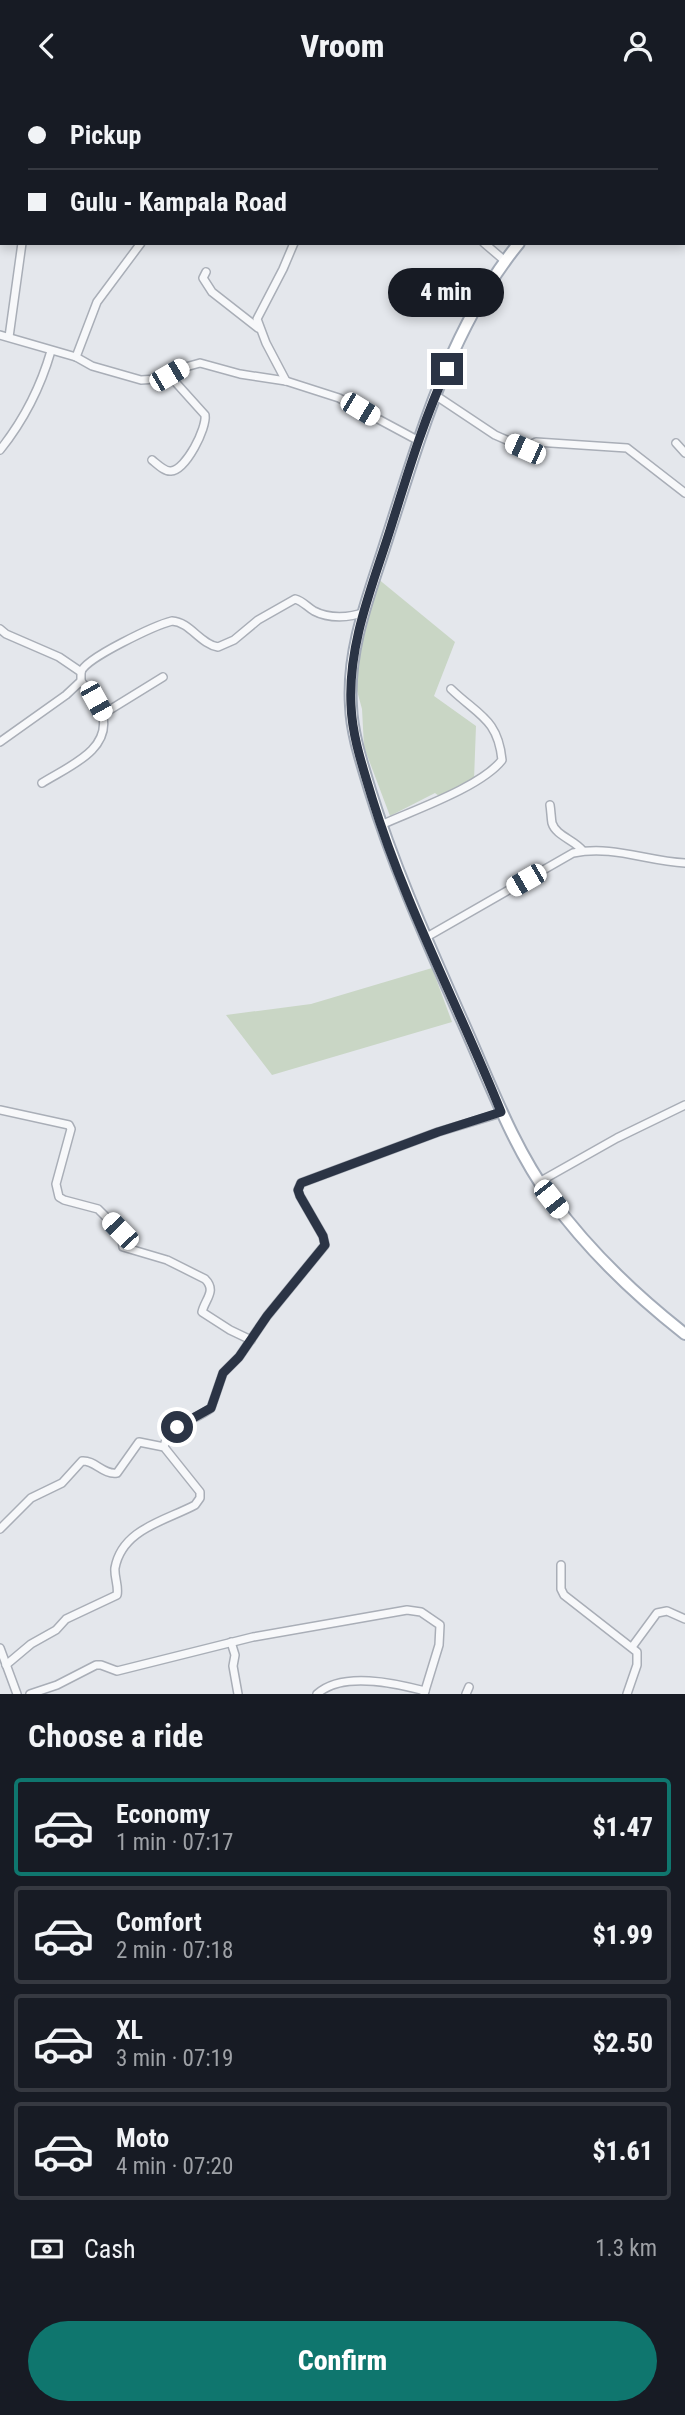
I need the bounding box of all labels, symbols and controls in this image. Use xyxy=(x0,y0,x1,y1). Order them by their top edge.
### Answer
icon: back xyxy=(28,27,66,65)
text: Vroom xyxy=(301,27,384,65)
icon: person xyxy=(619,27,657,65)
text: Pickup xyxy=(70,120,141,150)
text: Gulu - Kampala Road xyxy=(70,187,287,217)
callout: 4 min xyxy=(389,267,505,317)
text: 4 min xyxy=(420,279,472,306)
route end xyxy=(431,353,463,385)
car xyxy=(146,355,193,395)
car xyxy=(337,389,384,429)
car xyxy=(502,431,549,467)
car xyxy=(77,678,116,724)
car xyxy=(503,860,550,900)
car xyxy=(530,1176,573,1222)
car xyxy=(98,1209,143,1253)
route start xyxy=(161,1411,193,1443)
text: Choose a ride xyxy=(28,1717,203,1755)
icon: car xyxy=(32,1796,95,1859)
text: Economy xyxy=(116,1799,210,1829)
text: $1.47 xyxy=(592,1812,653,1842)
text: 1 min · 07:17 xyxy=(116,1829,233,1856)
icon: car xyxy=(32,1904,95,1967)
text: Comfort xyxy=(116,1907,202,1937)
text: $1.99 xyxy=(592,1920,653,1950)
text: 2 min · 07:18 xyxy=(116,1937,233,1964)
icon: car xyxy=(32,2012,95,2075)
text: XL xyxy=(116,2015,143,2045)
text: $2.50 xyxy=(592,2028,653,2058)
text: 3 min · 07:19 xyxy=(116,2045,233,2072)
icon: car xyxy=(32,2120,95,2183)
text: Moto xyxy=(116,2123,169,2153)
text: $1.61 xyxy=(592,2136,653,2166)
text: 4 min · 07:20 xyxy=(116,2153,233,2180)
icon: cash xyxy=(28,2230,66,2268)
text: Cash xyxy=(84,2234,136,2264)
text: 1.3 km xyxy=(595,2235,657,2262)
button: Confirm xyxy=(28,2321,657,2401)

